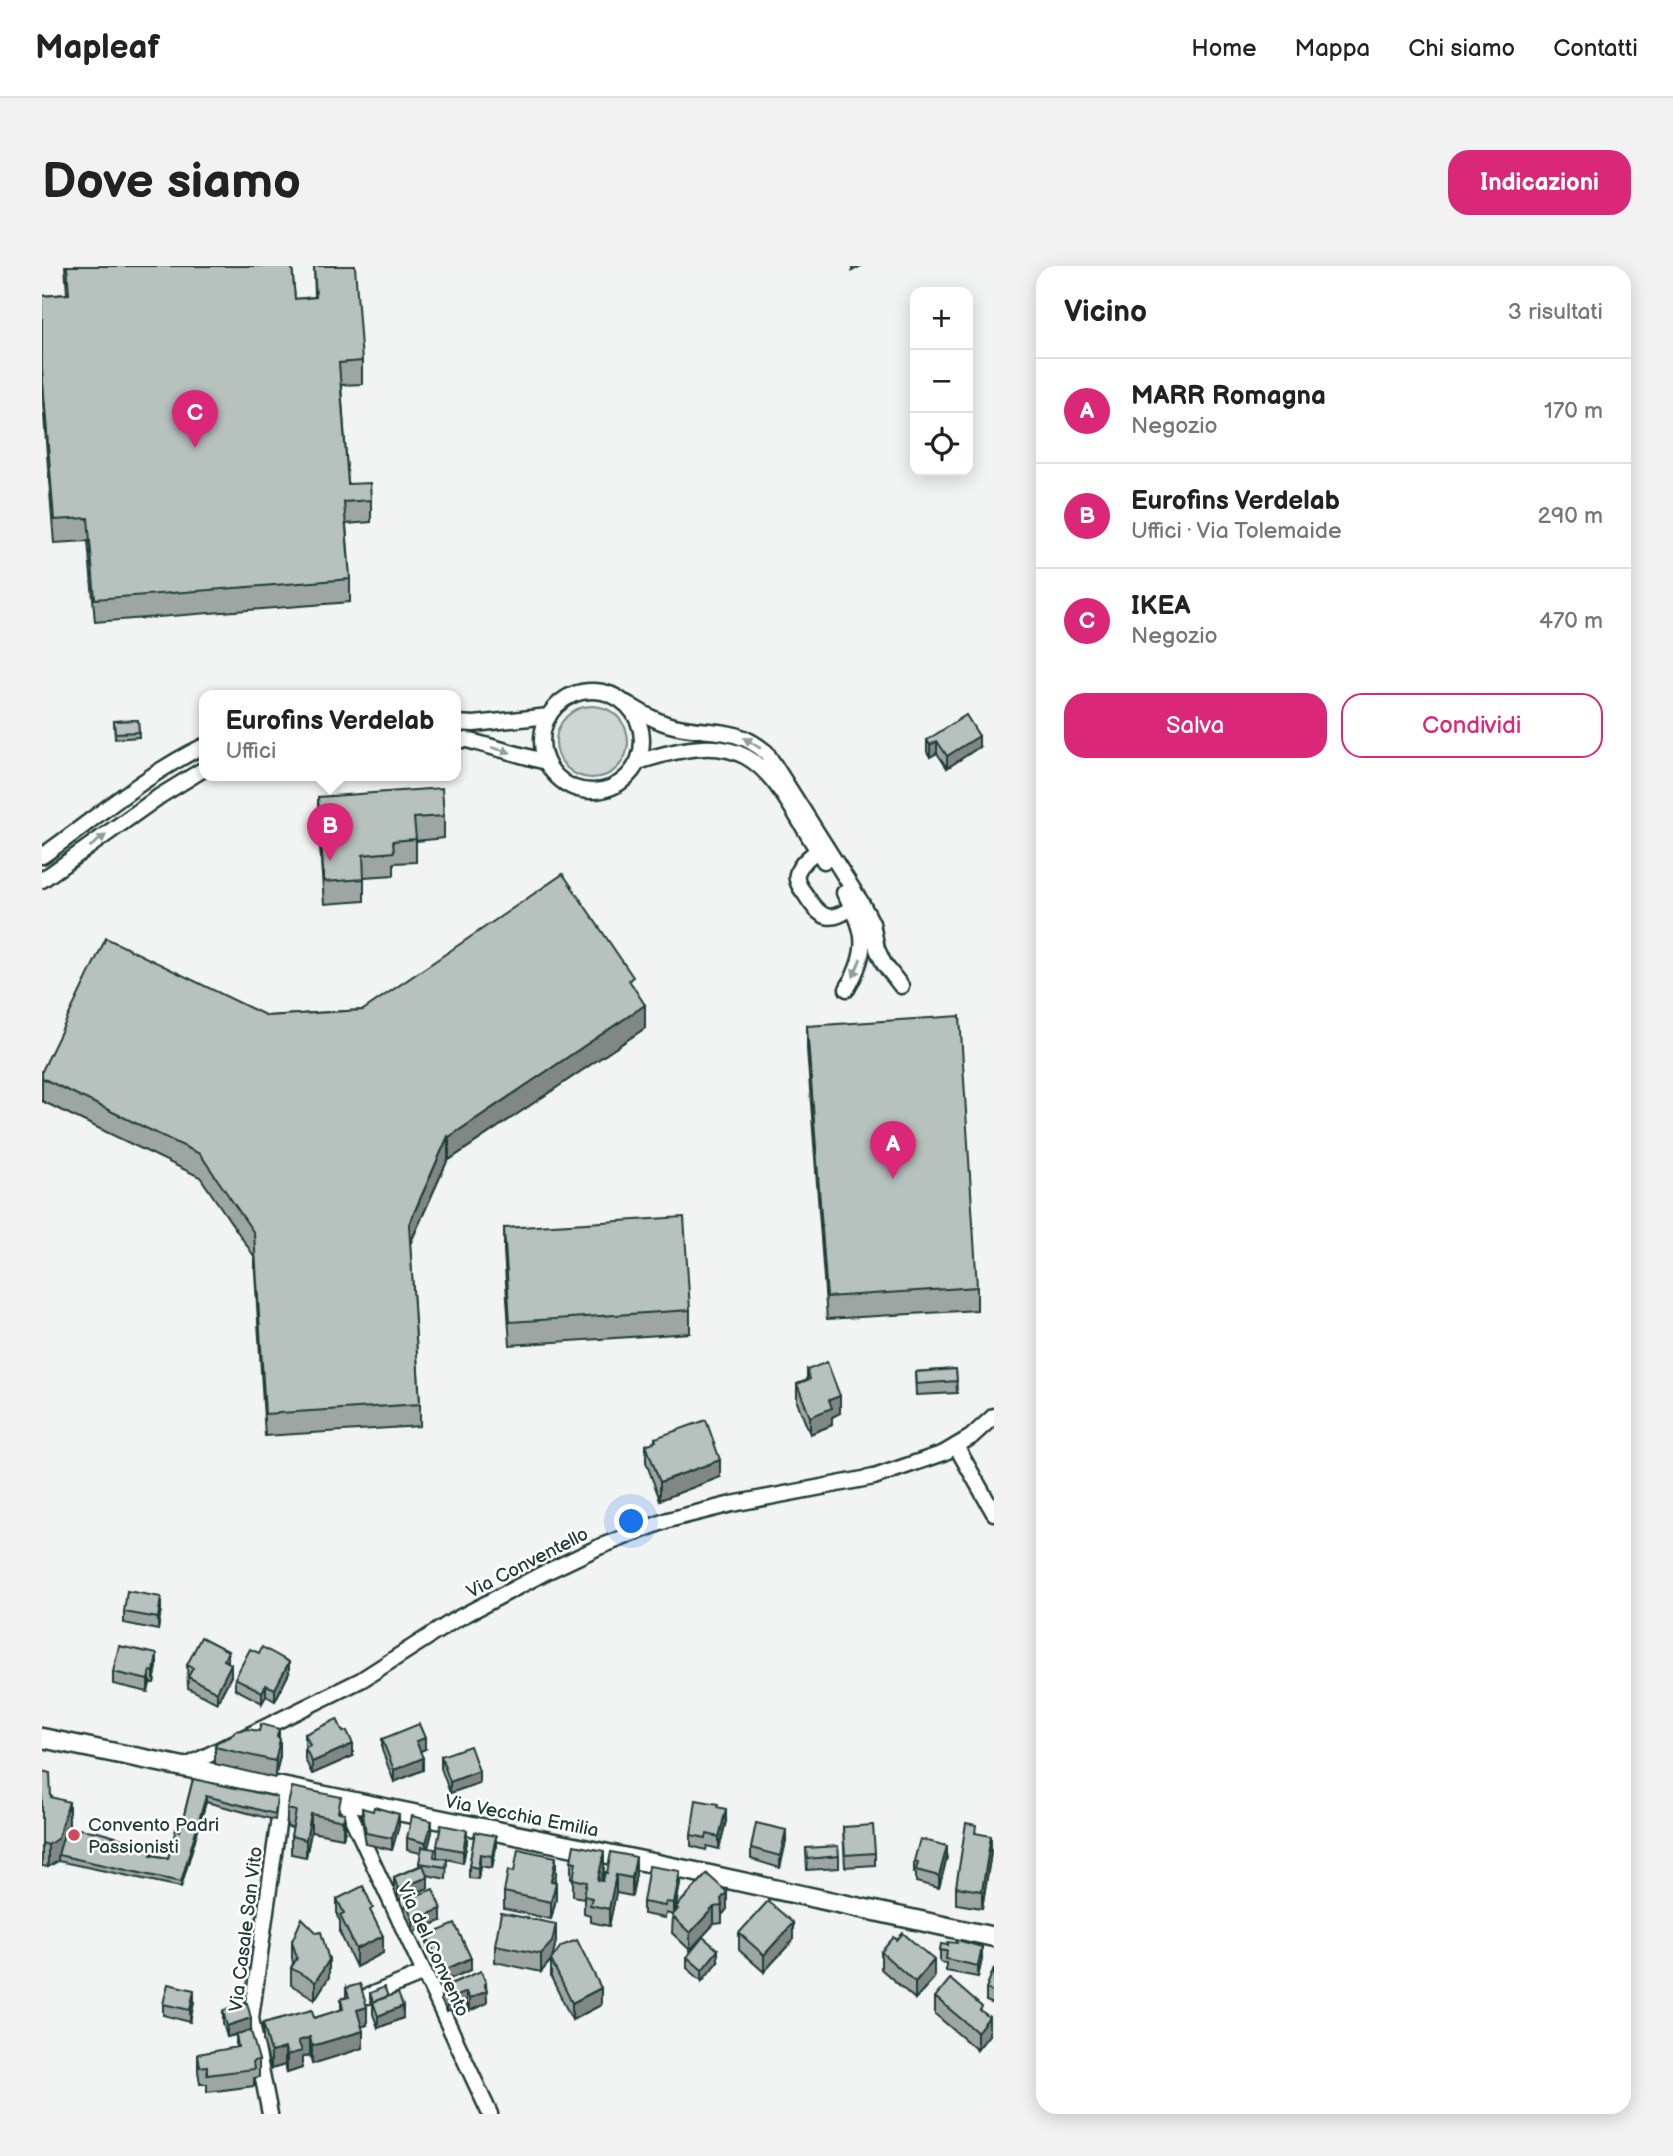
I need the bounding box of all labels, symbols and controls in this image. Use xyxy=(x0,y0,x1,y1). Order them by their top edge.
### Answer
text: Mapleaf xyxy=(35,28,160,68)
text: Home xyxy=(1191,34,1256,63)
text: Mappa xyxy=(1294,34,1370,63)
text: Chi siamo xyxy=(1408,34,1515,63)
text: Contatti xyxy=(1553,34,1638,63)
button: Indicazioni xyxy=(1448,150,1631,215)
text: Dove siamo xyxy=(42,153,301,212)
map controls xyxy=(910,287,973,476)
button: + xyxy=(910,287,973,350)
text: Vicino xyxy=(1064,294,1147,330)
text: 3 risultati xyxy=(1508,298,1603,326)
button: − xyxy=(910,350,973,413)
text: MARR Romagna xyxy=(1131,381,1326,412)
pin: C xyxy=(172,390,218,448)
text: A xyxy=(1080,397,1094,425)
text: 170 m xyxy=(1544,397,1603,425)
text: Negozio xyxy=(1131,412,1218,440)
button: locate xyxy=(910,413,973,476)
text: Eurofins Verdelab xyxy=(1131,486,1340,517)
text: B xyxy=(1079,502,1095,530)
text: 290 m xyxy=(1537,502,1603,530)
text: Uffici · Via Tolemaide xyxy=(1131,517,1342,545)
text: IKEA xyxy=(1131,591,1190,622)
text: C xyxy=(1079,607,1095,635)
text: 470 m xyxy=(1539,607,1603,635)
text: Negozio xyxy=(1131,622,1218,650)
popup xyxy=(199,690,461,781)
button: Salva xyxy=(1064,693,1327,758)
button: Condividi xyxy=(1341,693,1603,758)
text: Eurofins Verdelab xyxy=(225,706,435,737)
text: Uffici xyxy=(225,737,276,765)
one-way arrow xyxy=(742,737,762,750)
one-way arrow xyxy=(491,745,513,756)
pin: B xyxy=(307,803,353,861)
one-way arrow xyxy=(89,834,107,848)
one-way arrow xyxy=(851,958,862,979)
pin: A xyxy=(870,1121,916,1179)
your location xyxy=(614,1504,648,1538)
street label: Via Conventello xyxy=(463,1523,592,1604)
street label: Via Vecchia Emilia xyxy=(443,1790,601,1843)
place label: Convento Padri Passionisti xyxy=(88,1814,219,1859)
marker: Convento Padri Passionisti xyxy=(66,1827,82,1843)
street label: Via Casale San Vito xyxy=(225,1845,268,2013)
street label: Via del Convento xyxy=(391,1879,474,2020)

